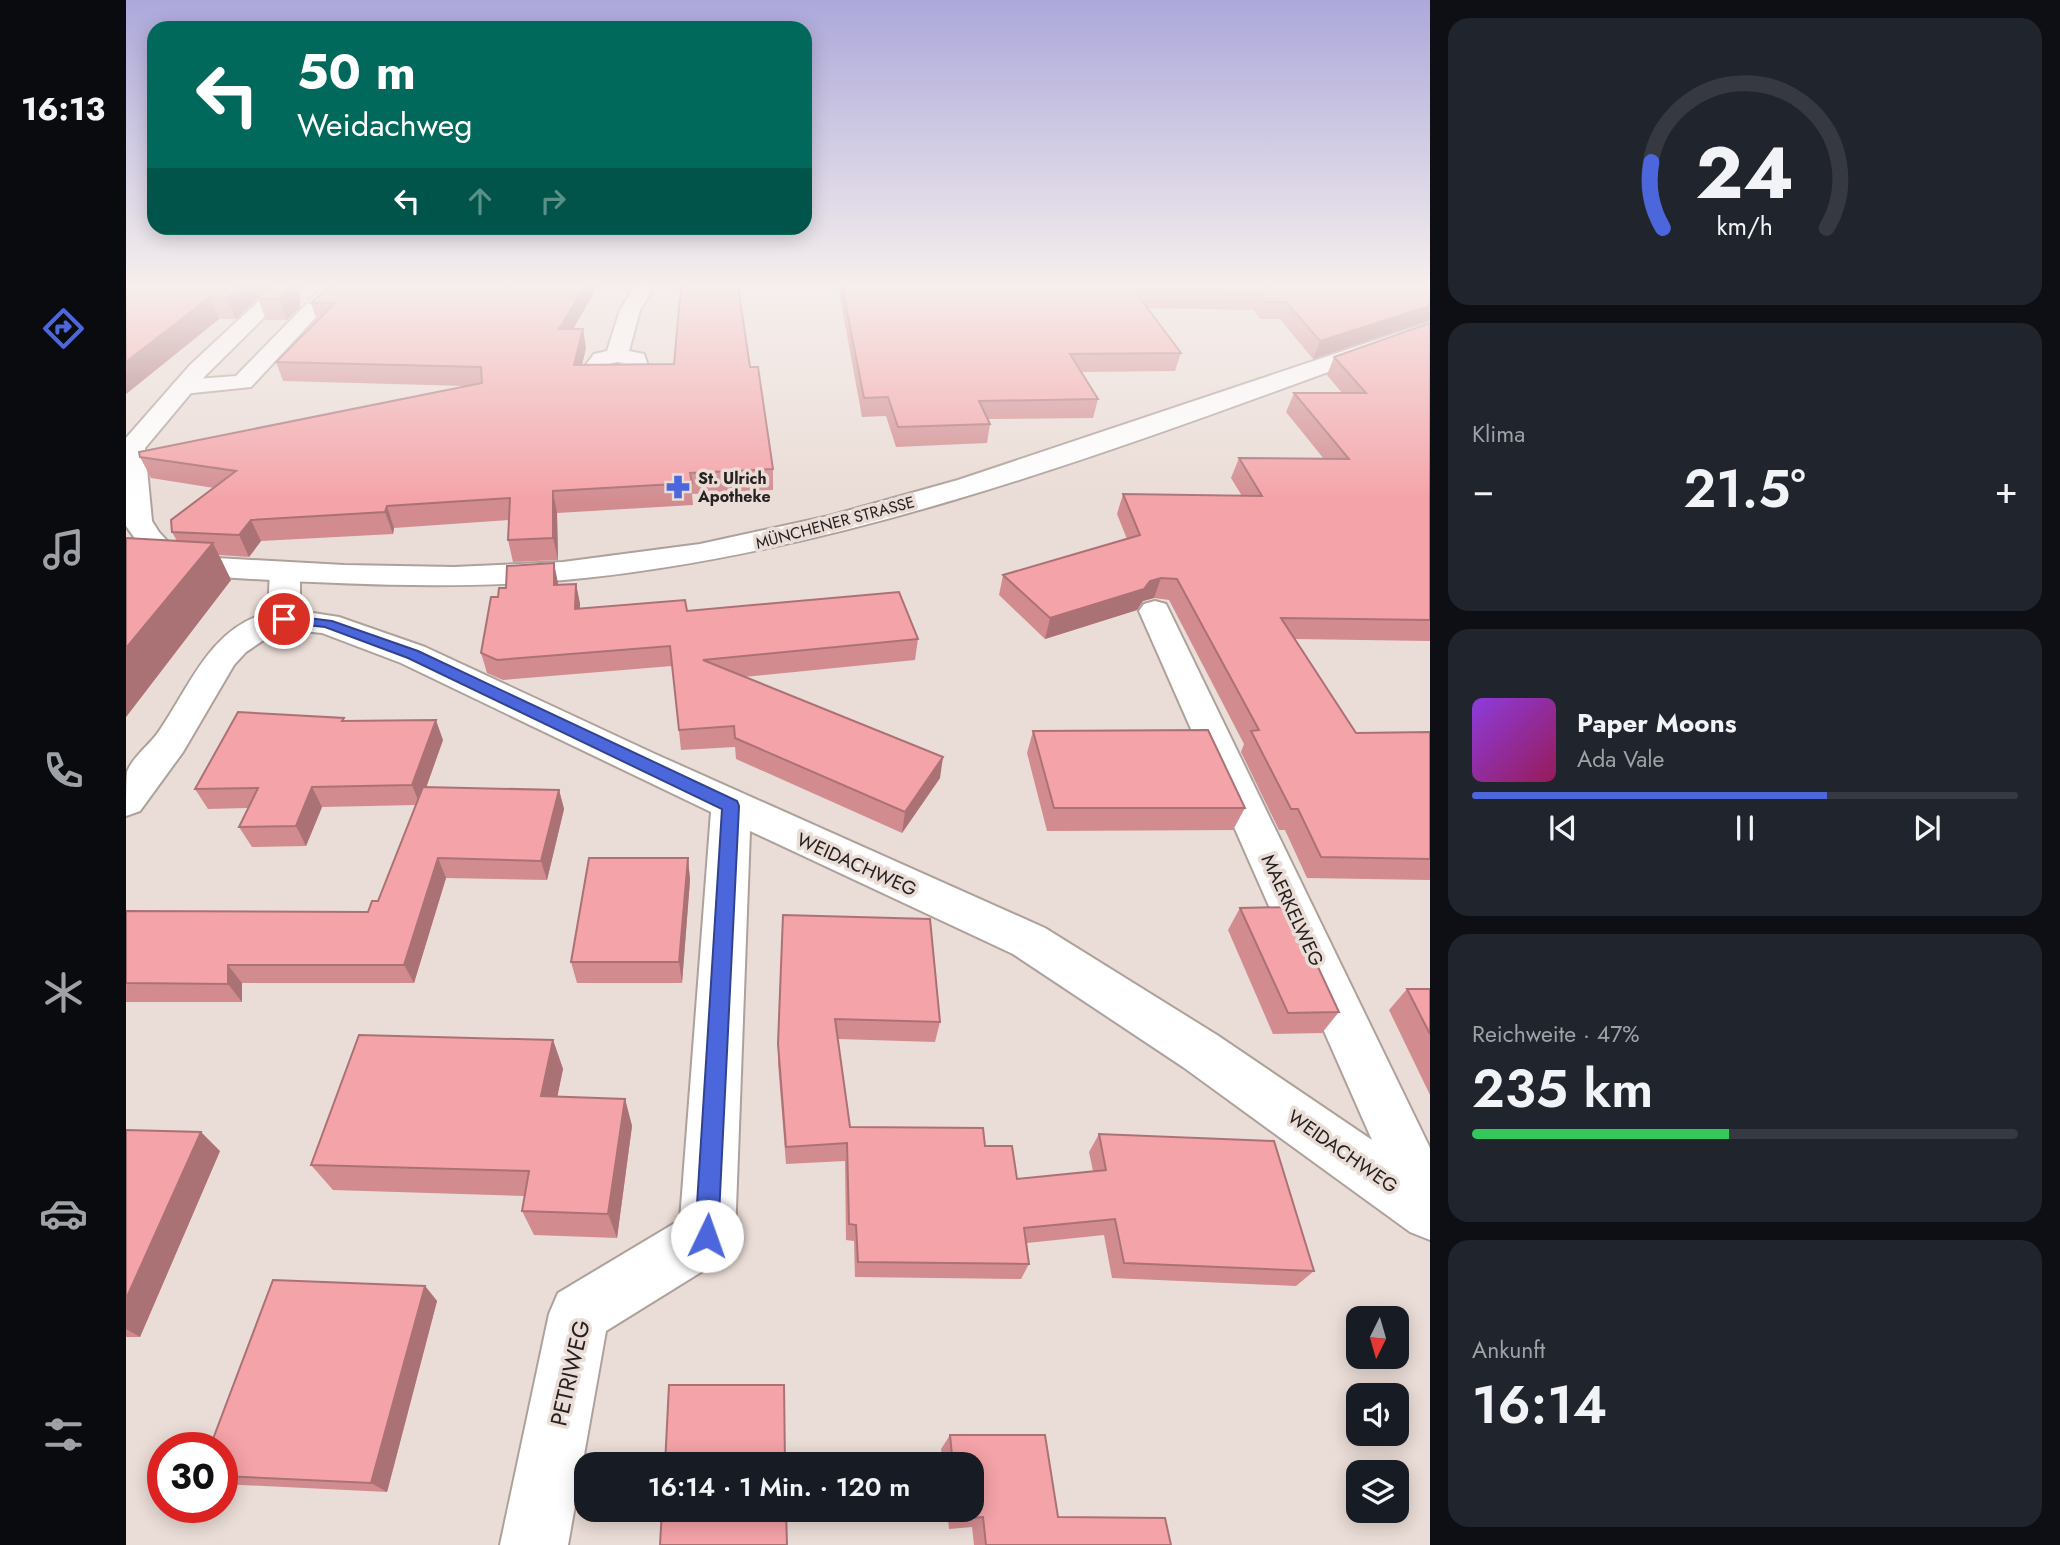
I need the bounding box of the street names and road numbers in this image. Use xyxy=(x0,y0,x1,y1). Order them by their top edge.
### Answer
street label: MÜNCHENER STRASSE xyxy=(753,490,917,555)
street label: WEIDACHWEG xyxy=(792,826,921,903)
street label: MAERKELWEG xyxy=(1255,850,1330,971)
street label: WEIDACHWEG xyxy=(1282,1103,1403,1199)
street label: PETRIWEG xyxy=(541,1317,599,1429)

